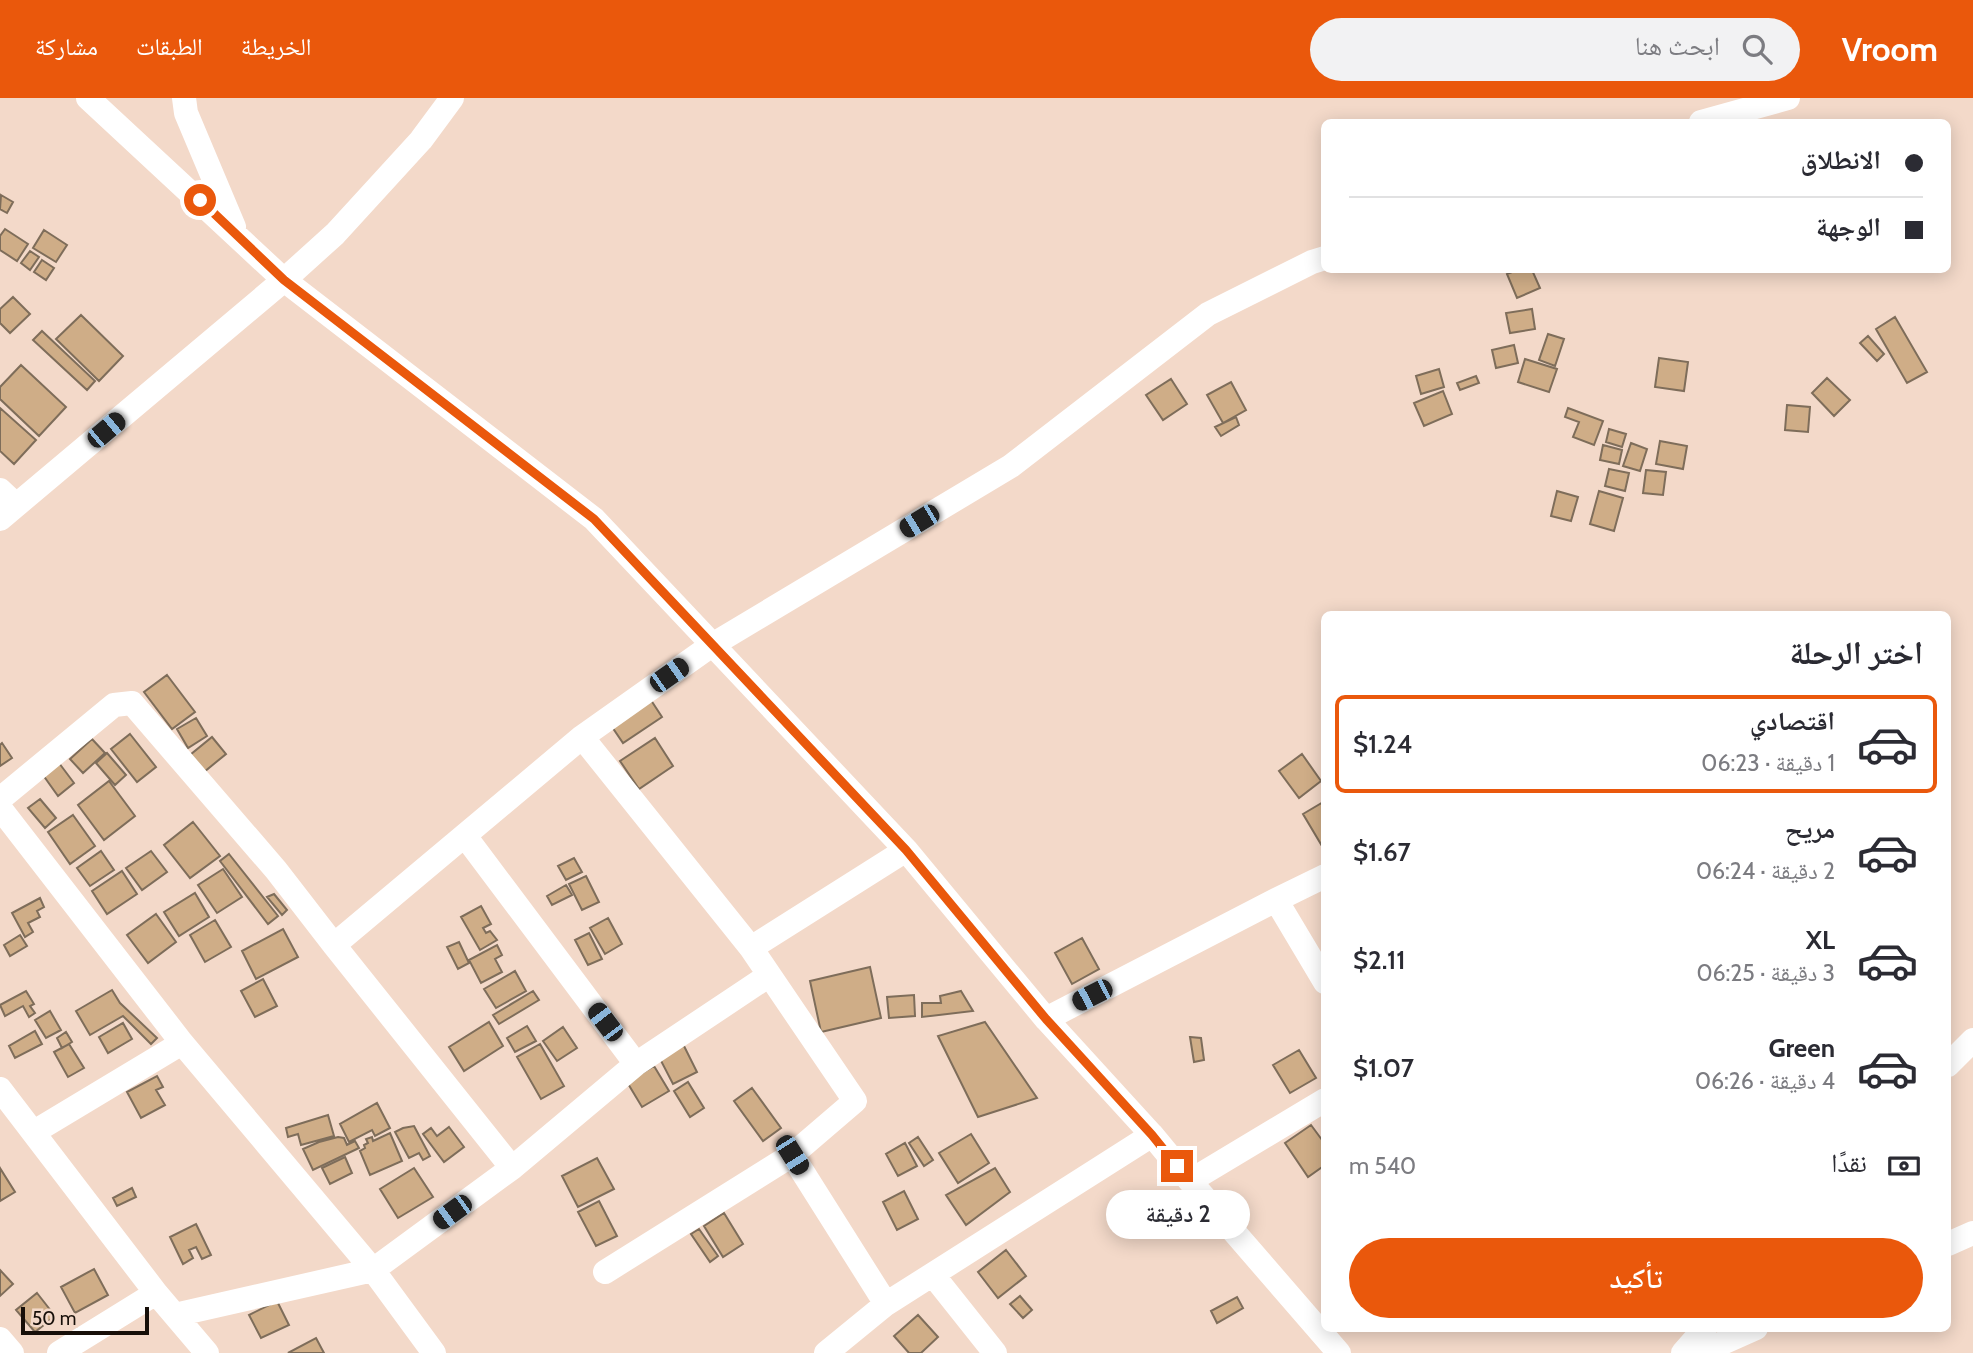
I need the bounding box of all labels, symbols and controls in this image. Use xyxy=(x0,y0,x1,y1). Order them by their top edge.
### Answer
search box xyxy=(1310,18,1800,81)
text: Vroom xyxy=(1842,29,1938,69)
text: ابحث هنا xyxy=(1635,30,1720,62)
icon: search xyxy=(1738,30,1776,68)
text: مشاركة xyxy=(35,32,98,61)
text: الطبقات xyxy=(136,32,203,61)
text: الخريطة xyxy=(241,32,311,61)
text: الانطلاق xyxy=(1801,144,1881,176)
route start xyxy=(184,184,216,216)
text: الوجهة xyxy=(1816,211,1881,243)
car xyxy=(84,408,129,452)
car xyxy=(896,501,943,541)
text: اختر الرحلة xyxy=(1790,633,1923,672)
car xyxy=(646,654,693,696)
text: اقتصادي xyxy=(1750,705,1835,737)
icon: car xyxy=(1856,713,1919,776)
text: $1.24 xyxy=(1353,728,1412,760)
text: 1 دقيقة · 06:23 xyxy=(1701,749,1835,777)
text: مريح xyxy=(1785,813,1835,845)
icon: car xyxy=(1856,821,1919,884)
text: $1.67 xyxy=(1353,836,1411,868)
text: 2 دقيقة · 06:24 xyxy=(1696,857,1835,885)
text: XL xyxy=(1806,924,1835,956)
icon: car xyxy=(1856,929,1919,992)
text: $2.11 xyxy=(1353,944,1405,976)
text: 3 دقيقة · 06:25 xyxy=(1696,959,1835,987)
car xyxy=(1069,976,1116,1014)
car xyxy=(584,999,627,1045)
text: Green xyxy=(1768,1032,1835,1064)
icon: car xyxy=(1856,1037,1919,1100)
text: $1.07 xyxy=(1353,1052,1414,1084)
text: 4 دقيقة · 06:26 xyxy=(1695,1067,1835,1095)
car xyxy=(772,1132,813,1178)
text: نقدًا xyxy=(1831,1147,1867,1179)
icon: cash xyxy=(1885,1147,1923,1185)
route end xyxy=(1161,1150,1193,1182)
text: 540 m xyxy=(1349,1152,1416,1180)
callout: 2 دقيقة xyxy=(1105,1190,1249,1240)
car xyxy=(429,1191,476,1233)
text: 2 دقيقة xyxy=(1145,1200,1211,1228)
button: تأكيد xyxy=(1349,1238,1923,1318)
scale bar xyxy=(21,1304,149,1336)
text: 50 m xyxy=(32,1307,76,1330)

